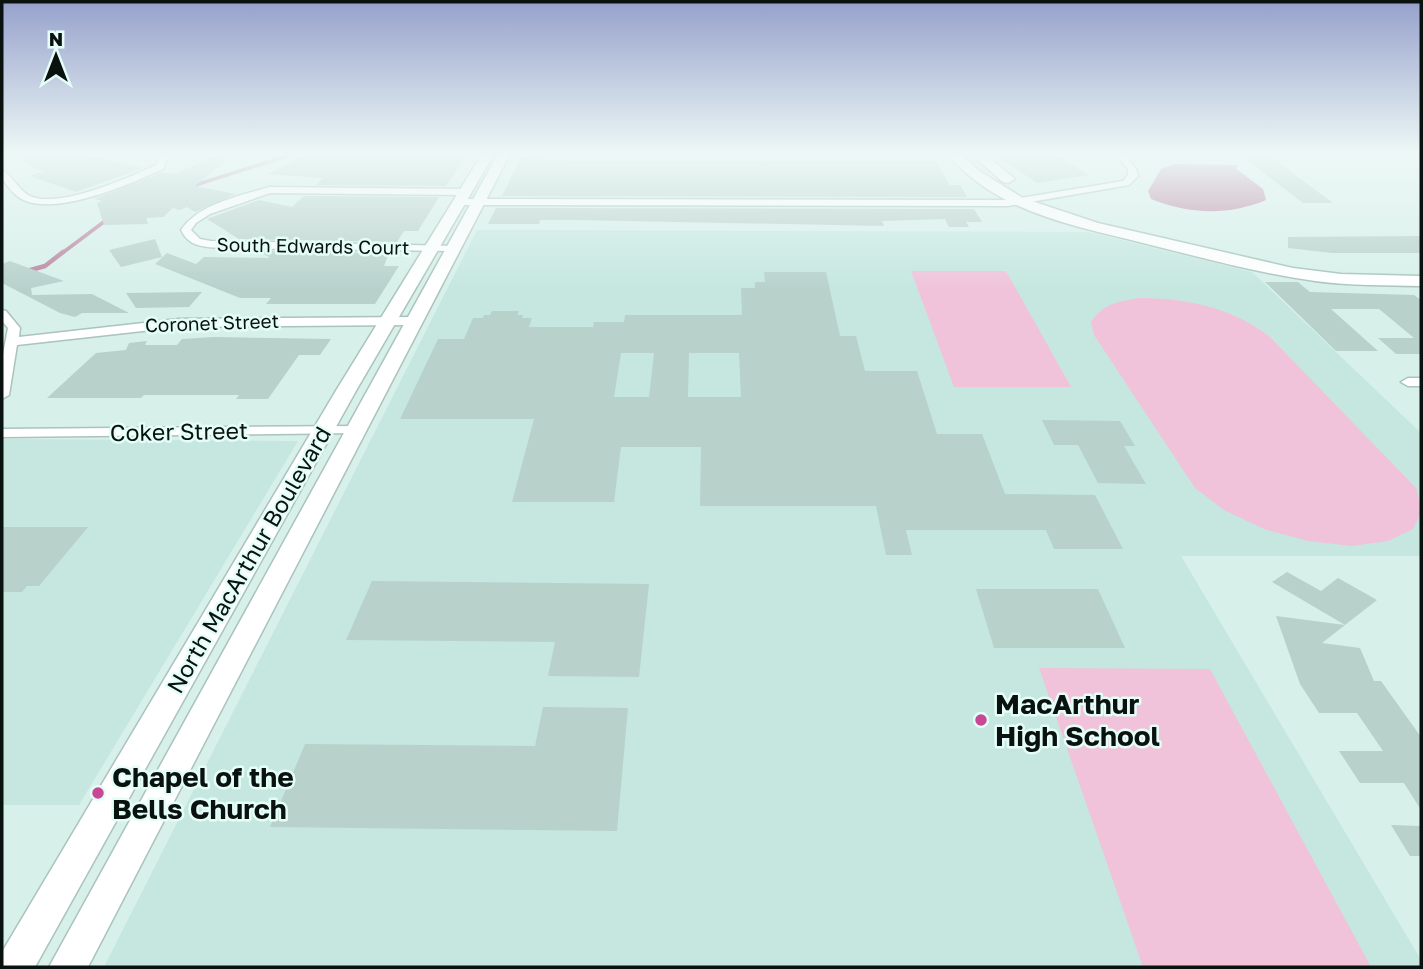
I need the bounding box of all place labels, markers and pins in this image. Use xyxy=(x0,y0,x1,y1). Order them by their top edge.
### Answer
place label: MacArthur High School xyxy=(995,687,1160,752)
marker: MacArthur High School xyxy=(973,712,989,728)
place label: Chapel of the Bells Church xyxy=(112,760,294,825)
marker: Chapel of the Bells Church xyxy=(90,785,106,801)

